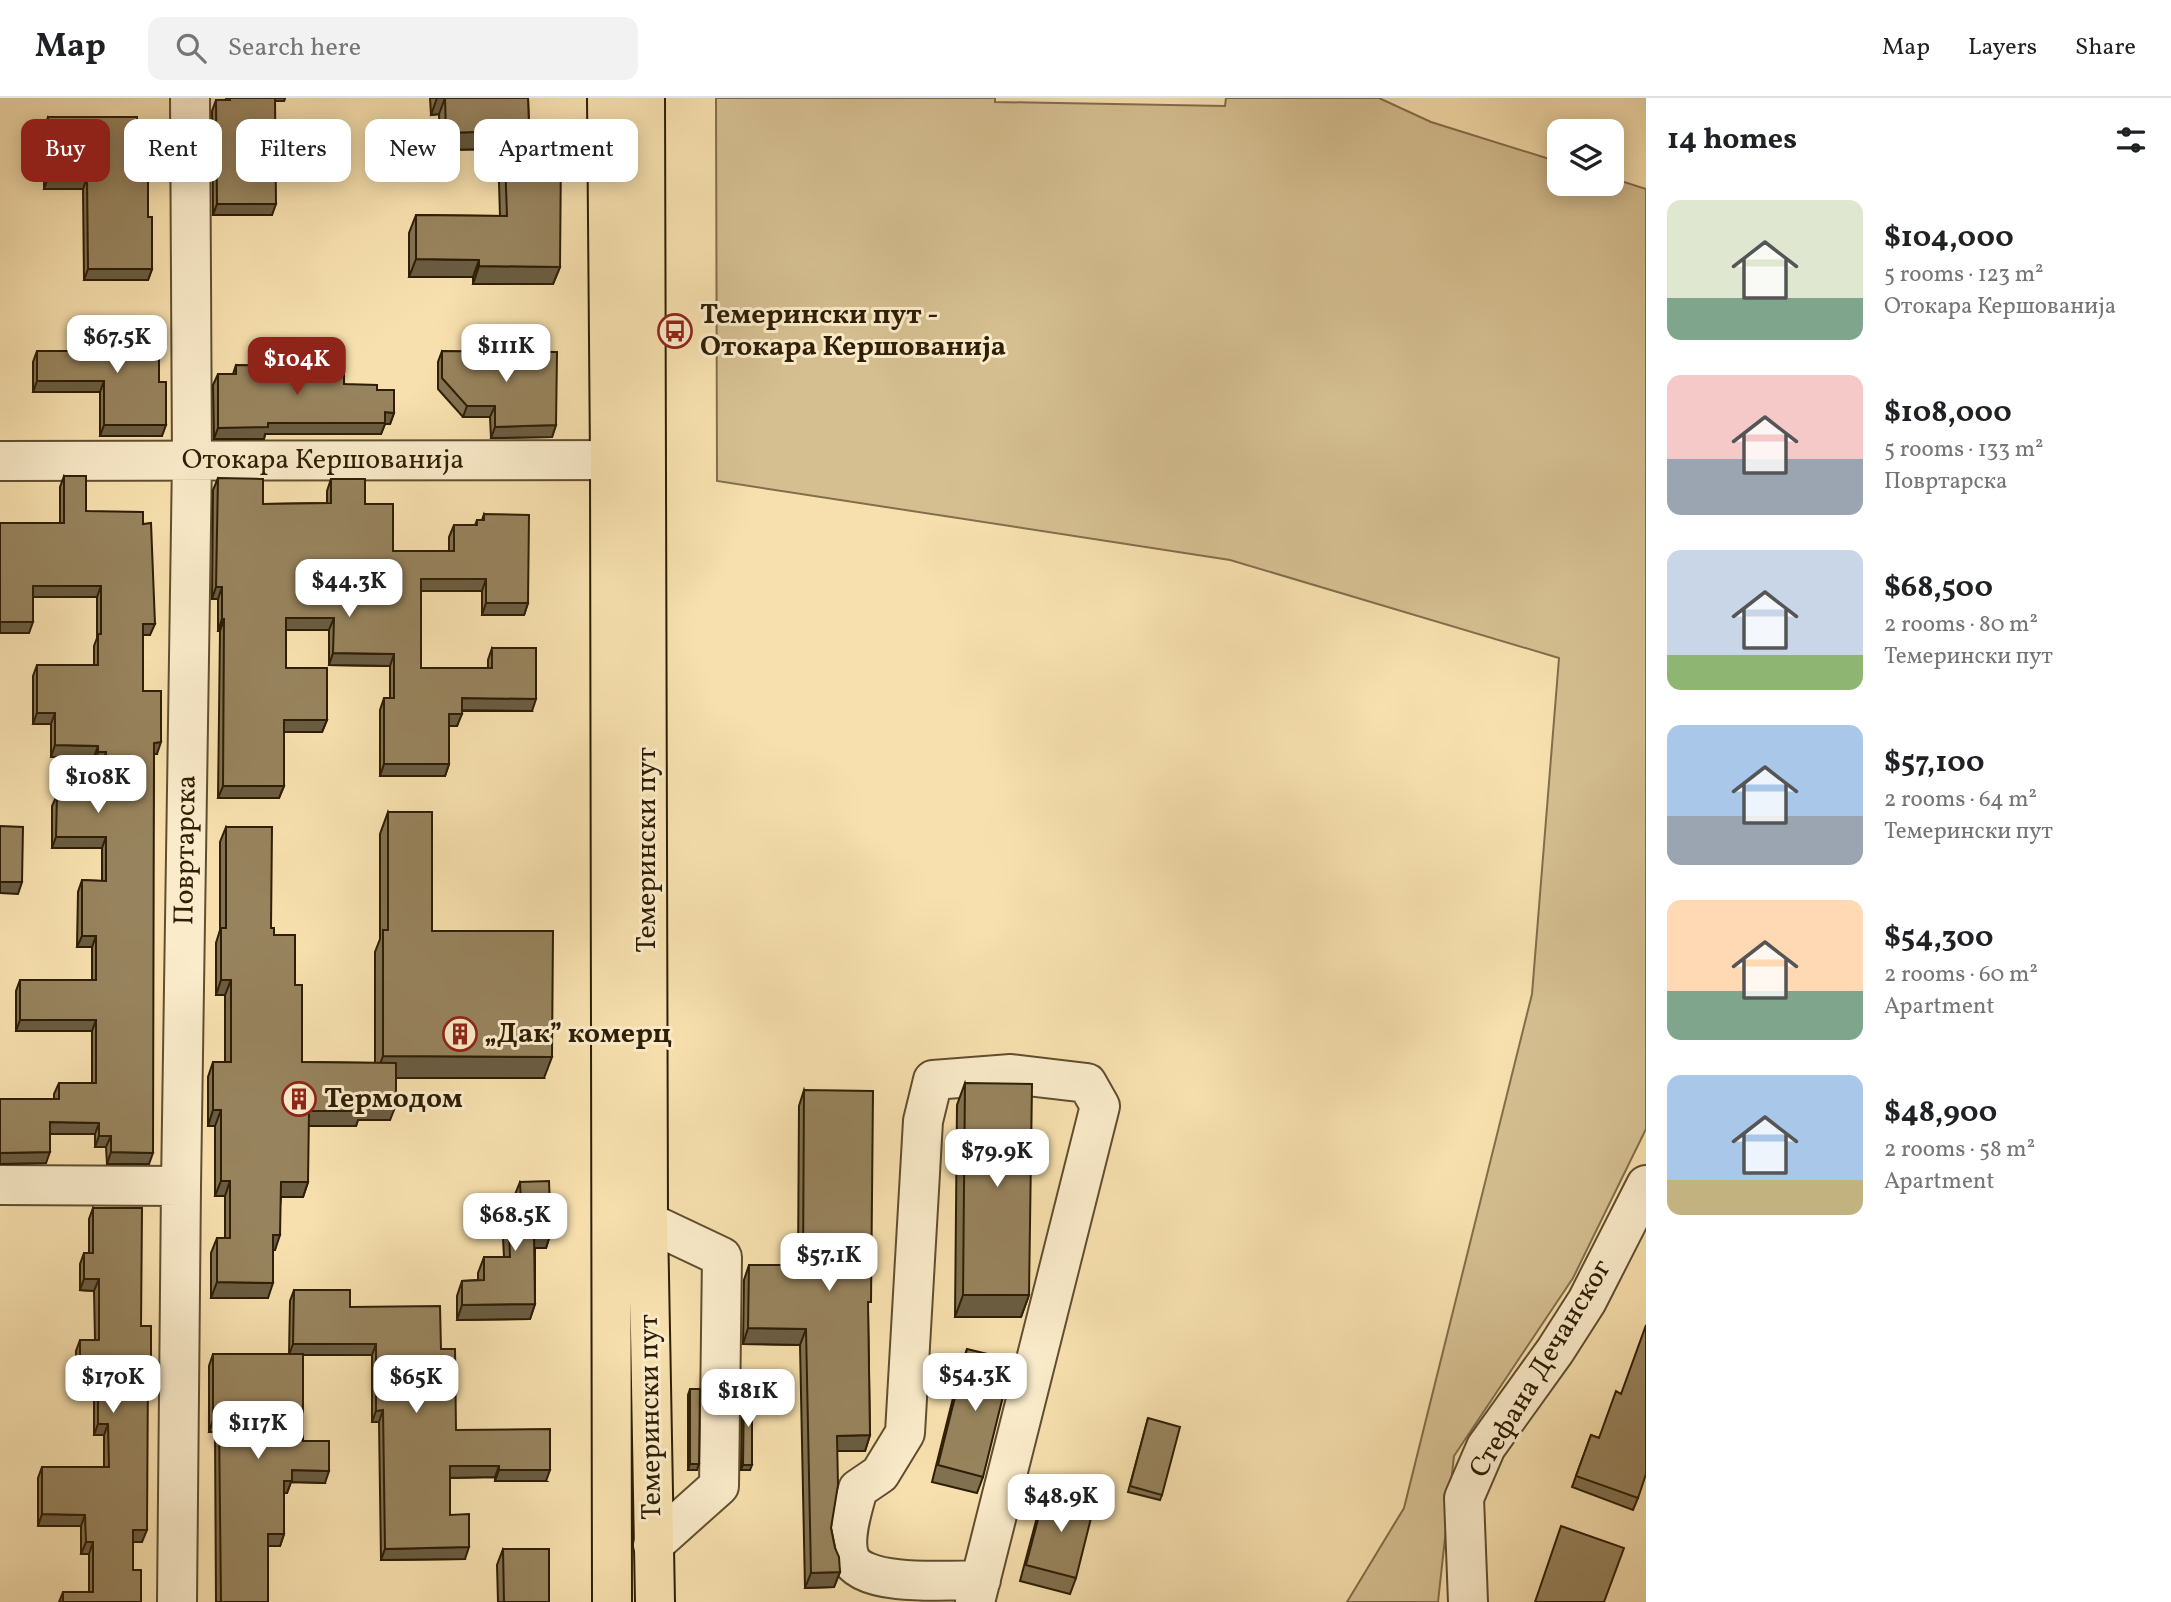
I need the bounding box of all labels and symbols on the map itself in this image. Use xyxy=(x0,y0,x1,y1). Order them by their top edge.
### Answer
place label: Темерински пут - Отокара Кершованија xyxy=(700,296,1006,367)
bus stop icon: Темерински пут - Отокара Кершованија xyxy=(656,312,694,350)
pin: $67.5K xyxy=(60,316,174,375)
pin: $111K xyxy=(457,324,555,384)
pin: $104K xyxy=(248,338,346,397)
street label: Отокара Кершованија xyxy=(182,441,464,480)
pin: $44.3K xyxy=(292,560,406,619)
street label: Темерински пут xyxy=(628,747,667,953)
pin: $108K xyxy=(49,756,147,815)
street label: Повртарска xyxy=(165,774,207,926)
building icon: „Дак” комерц xyxy=(441,1015,479,1053)
place label: „Дак” комерц xyxy=(484,1015,672,1054)
building icon: Термодом xyxy=(280,1080,318,1118)
place label: Термодом xyxy=(324,1080,463,1119)
pin: $79.9K xyxy=(940,1130,1054,1189)
pin: $68.5K xyxy=(458,1194,572,1253)
pin: $57.1K xyxy=(772,1234,886,1293)
street label: Стефана Дечанског xyxy=(1460,1252,1622,1486)
street label: Темерински пут xyxy=(630,1314,672,1520)
pin: $54.3K xyxy=(918,1354,1032,1413)
pin: $170K xyxy=(64,1356,162,1415)
pin: $65K xyxy=(375,1356,457,1415)
pin: $181K xyxy=(699,1370,797,1429)
pin: $117K xyxy=(209,1402,307,1461)
pin: $48.9K xyxy=(1004,1474,1118,1534)

